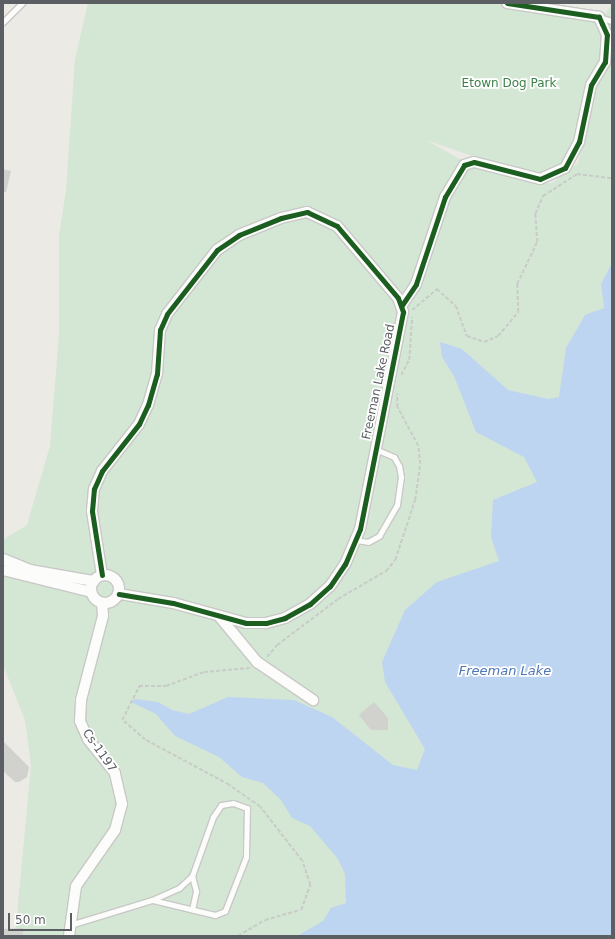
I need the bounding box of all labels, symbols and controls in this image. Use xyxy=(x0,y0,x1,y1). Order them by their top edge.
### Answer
park label: Etown Dog Park xyxy=(462,77,556,91)
street label: Freeman Lake Road xyxy=(360,323,398,441)
water label: Freeman Lake xyxy=(459,663,551,679)
street label: Cs-1197 xyxy=(79,727,119,775)
scale bar xyxy=(10,905,74,931)
text: 50 m xyxy=(15,913,46,927)

